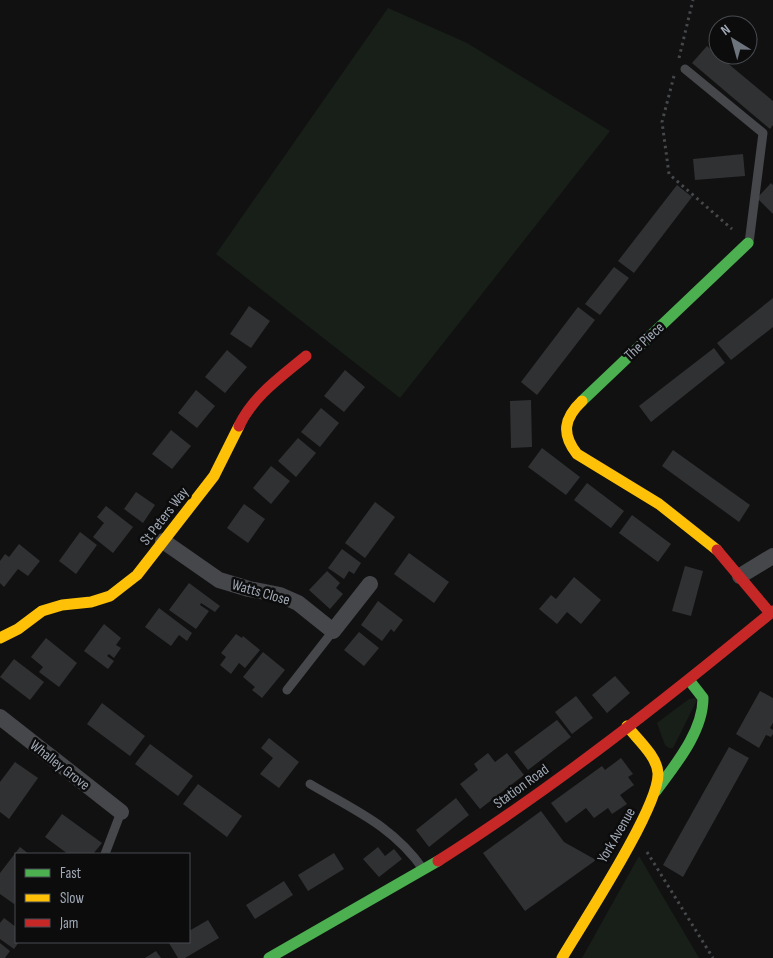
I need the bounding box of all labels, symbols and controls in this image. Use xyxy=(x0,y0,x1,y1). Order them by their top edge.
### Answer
north arrow xyxy=(708,15,758,65)
text: N xyxy=(717,21,734,39)
street label: The Piece xyxy=(620,318,668,365)
street label: St Peters Way xyxy=(136,483,193,549)
street label: Watts Close xyxy=(230,575,292,610)
street label: Whalley Grove xyxy=(26,736,94,795)
street label: Station Road xyxy=(490,760,553,813)
street label: York Avenue xyxy=(593,804,640,866)
legend xyxy=(15,853,190,943)
text: Fast xyxy=(60,864,82,883)
text: Slow xyxy=(60,889,84,908)
text: Jam xyxy=(59,914,78,933)

